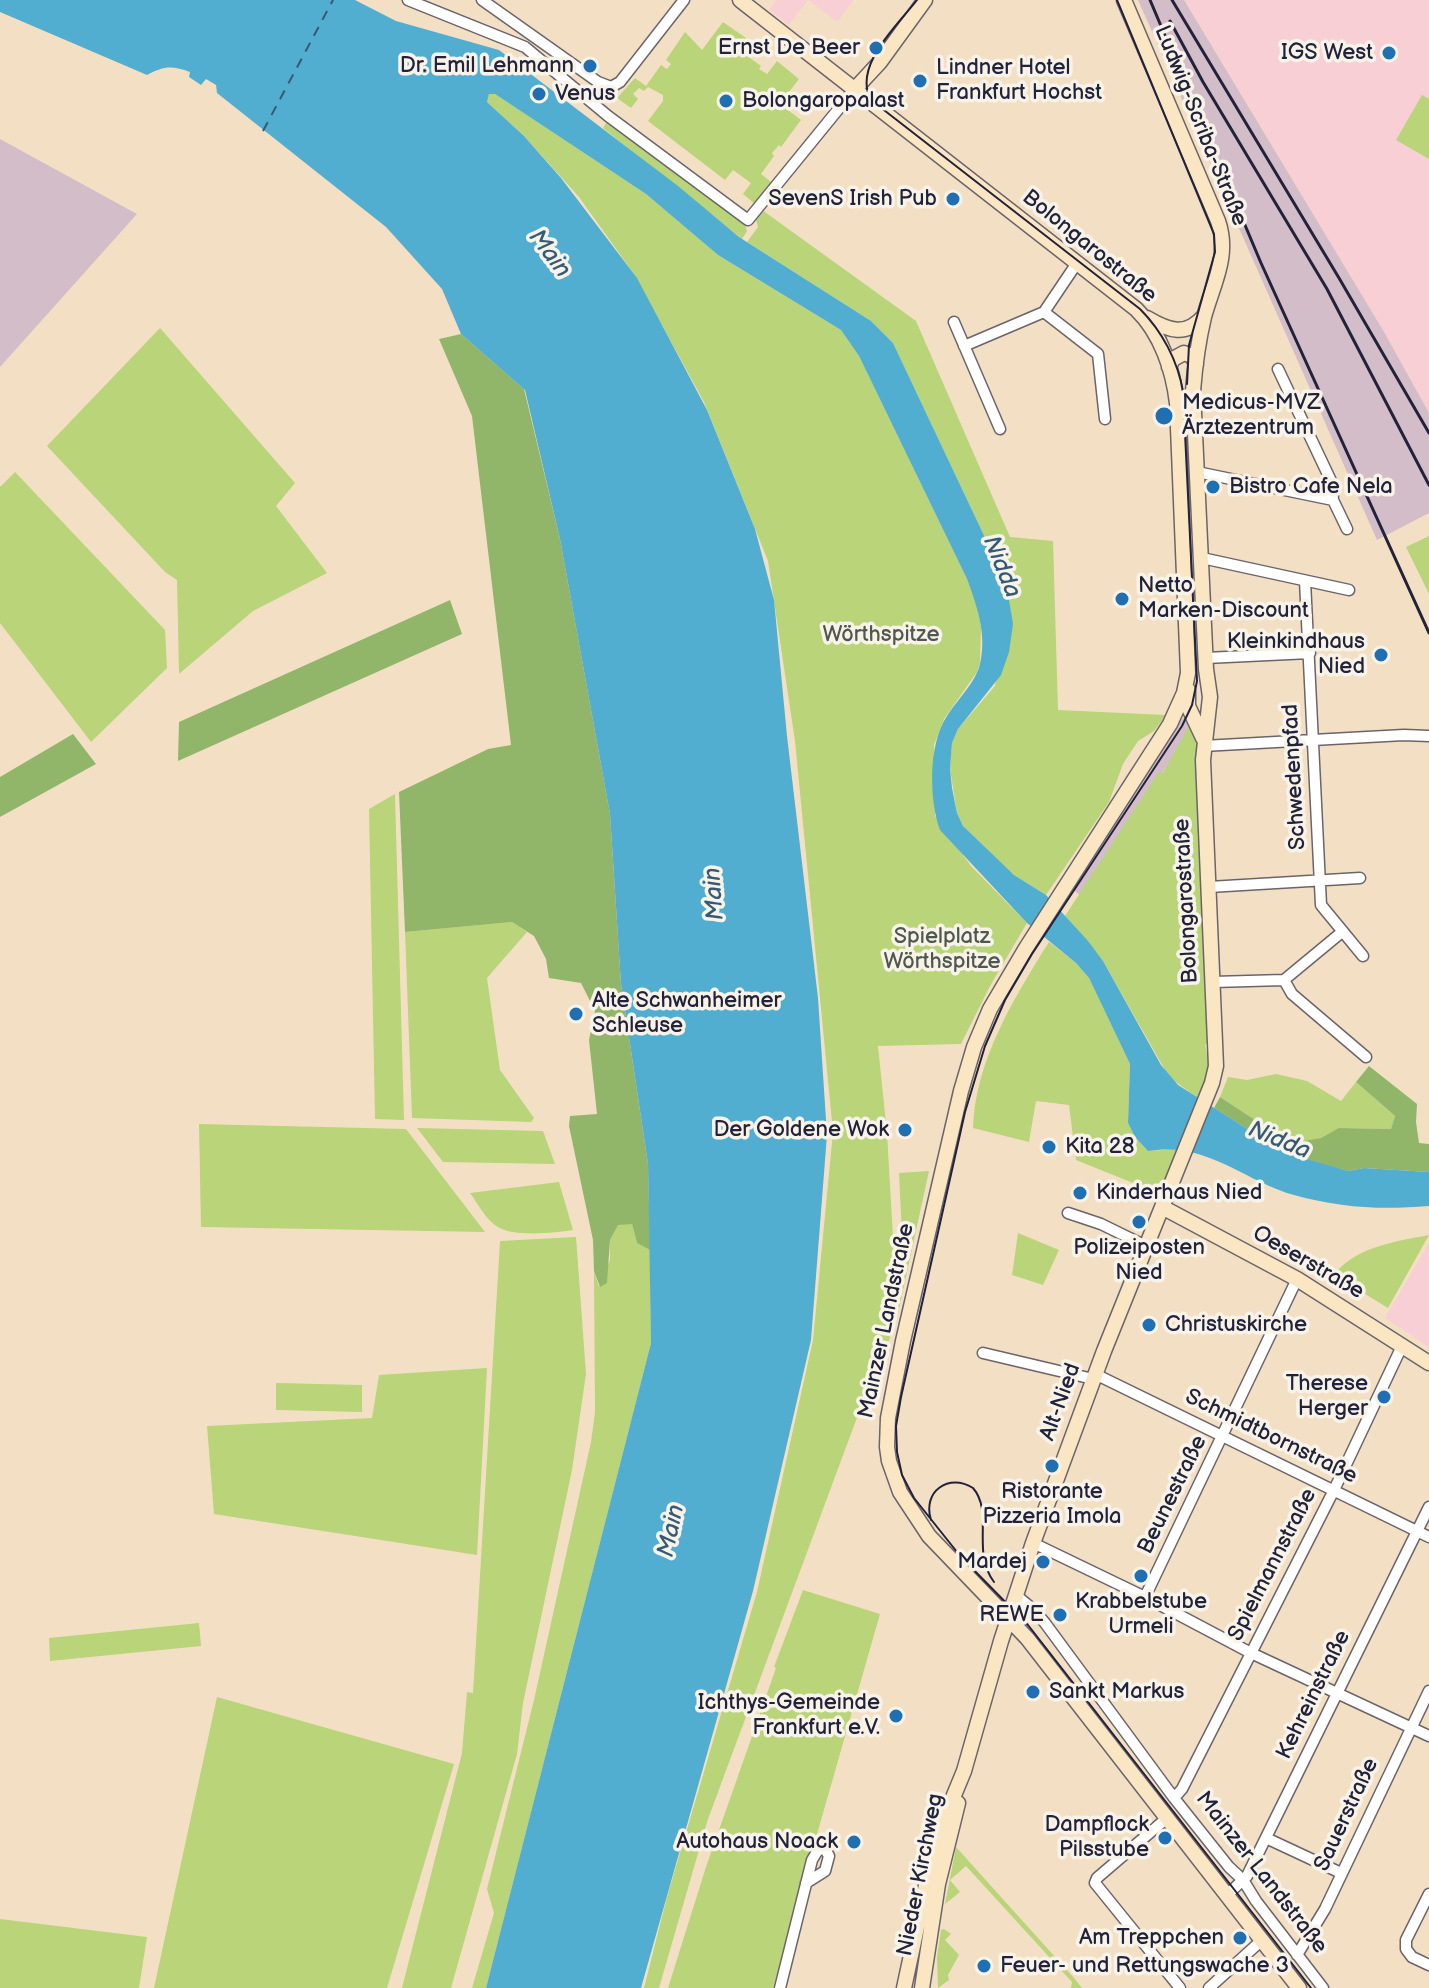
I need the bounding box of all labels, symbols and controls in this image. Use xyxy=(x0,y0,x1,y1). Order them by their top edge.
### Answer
street label: Ludwig-Scriba-Straße xyxy=(1148,22,1252,230)
place label: Ernst De Beer xyxy=(718,35,860,61)
marker: Ernst De Beer xyxy=(867,39,885,57)
place label: IGS West xyxy=(1281,40,1373,66)
marker: IGS West xyxy=(1380,44,1398,62)
place label: Dr. Emil Lehmann xyxy=(400,53,574,79)
place label: Lindner Hotel Frankfurt Hochst xyxy=(936,55,1102,106)
marker: Dr. Emil Lehmann xyxy=(581,57,599,75)
marker: Lindner Hotel Frankfurt Hochst xyxy=(911,72,929,90)
place label: Venus xyxy=(555,81,615,107)
marker: Venus xyxy=(530,85,548,103)
place label: Bolongaropalast xyxy=(742,88,904,114)
marker: Bolongaropalast xyxy=(717,92,735,110)
street label: Bolongarostraße xyxy=(1016,185,1162,309)
place label: SevenS Irish Pub xyxy=(768,186,937,212)
marker: SevenS Irish Pub xyxy=(944,190,962,208)
water label: Main xyxy=(522,224,576,284)
place label: Medicus-MVZ Ärztezentrum xyxy=(1182,390,1321,442)
marker: Medicus-MVZ Ärztezentrum xyxy=(1153,405,1175,427)
place label: Bistro Cafe Nela xyxy=(1229,474,1393,500)
marker: Bistro Cafe Nela xyxy=(1204,478,1222,496)
water label: Nidda xyxy=(976,532,1026,602)
place label: Netto Marken-Discount xyxy=(1138,573,1309,624)
marker: Netto Marken-Discount xyxy=(1113,590,1131,608)
park label: Wörthspitze xyxy=(822,622,940,648)
place label: Kleinkindhaus Nied xyxy=(1227,629,1365,680)
marker: Kleinkindhaus Nied xyxy=(1372,646,1390,664)
street label: Schwedenpfad xyxy=(1278,703,1312,851)
street label: Bolongarostraße xyxy=(1169,818,1205,984)
water label: Main xyxy=(699,867,731,921)
park label: Spielplatz Wörthspitze xyxy=(883,924,1001,976)
place label: Alte Schwanheimer Schleuse xyxy=(592,988,781,1040)
marker: Alte Schwanheimer Schleuse xyxy=(567,1005,585,1023)
water label: Nidda xyxy=(1244,1116,1314,1166)
place label: Der Goldene Wok xyxy=(713,1117,889,1143)
marker: Der Goldene Wok xyxy=(896,1121,914,1139)
place label: Kita 28 xyxy=(1065,1134,1135,1160)
marker: Kita 28 xyxy=(1040,1138,1058,1156)
place label: Kinderhaus Nied xyxy=(1096,1180,1262,1206)
marker: Kinderhaus Nied xyxy=(1071,1184,1089,1202)
marker: Polizeiposten Nied xyxy=(1130,1213,1148,1231)
street label: Oeserstraße xyxy=(1248,1220,1368,1306)
street label: Mainzer Landstraße xyxy=(853,1221,921,1421)
place label: Polizeiposten Nied xyxy=(1073,1235,1205,1286)
place label: Christuskirche xyxy=(1165,1312,1307,1338)
marker: Christuskirche xyxy=(1140,1316,1158,1334)
street label: Alt-Nied xyxy=(1035,1360,1087,1444)
place label: Therese Herger xyxy=(1286,1371,1368,1422)
street label: Schmidtbornstraße xyxy=(1181,1384,1361,1490)
marker: Therese Herger xyxy=(1375,1388,1393,1406)
street label: Beunestraße xyxy=(1133,1431,1213,1559)
marker: Ristorante Pizzeria Imola xyxy=(1043,1457,1061,1475)
place label: Ristorante Pizzeria Imola xyxy=(983,1479,1121,1530)
street label: Spielmannstraße xyxy=(1223,1484,1323,1646)
water label: Main xyxy=(652,1502,692,1560)
place label: Mardej xyxy=(957,1549,1027,1575)
marker: Mardej xyxy=(1034,1553,1052,1571)
marker: Krabbelstube Urmeli xyxy=(1132,1567,1150,1585)
place label: Krabbelstube Urmeli xyxy=(1075,1589,1207,1640)
place label: REWE xyxy=(979,1602,1044,1628)
marker: REWE xyxy=(1051,1606,1069,1624)
street label: Kehreinstraße xyxy=(1271,1626,1357,1764)
place label: Sankt Markus xyxy=(1049,1679,1184,1705)
marker: Sankt Markus xyxy=(1024,1683,1042,1701)
place label: Ichthys-Gemeinde Frankfurt e.V. xyxy=(698,1690,880,1742)
marker: Ichthys-Gemeinde Frankfurt e.V. xyxy=(887,1707,905,1725)
street label: Sauerstraße xyxy=(1309,1754,1385,1876)
street label: Mainzer Landstraße xyxy=(1189,1787,1333,1959)
street label: Nieder Kirchweg xyxy=(892,1791,950,1959)
place label: Dampflock Pilsstube xyxy=(1045,1812,1149,1864)
place label: Autohaus Noack xyxy=(676,1829,838,1855)
marker: Dampflock Pilsstube xyxy=(1156,1829,1174,1847)
marker: Autohaus Noack xyxy=(845,1833,863,1851)
place label: Am Treppchen xyxy=(1079,1925,1224,1951)
marker: Am Treppchen xyxy=(1231,1929,1249,1947)
place label: Feuer- und Rettungswache 3 xyxy=(1000,1953,1289,1979)
marker: Feuer- und Rettungswache 3 xyxy=(975,1957,993,1975)

